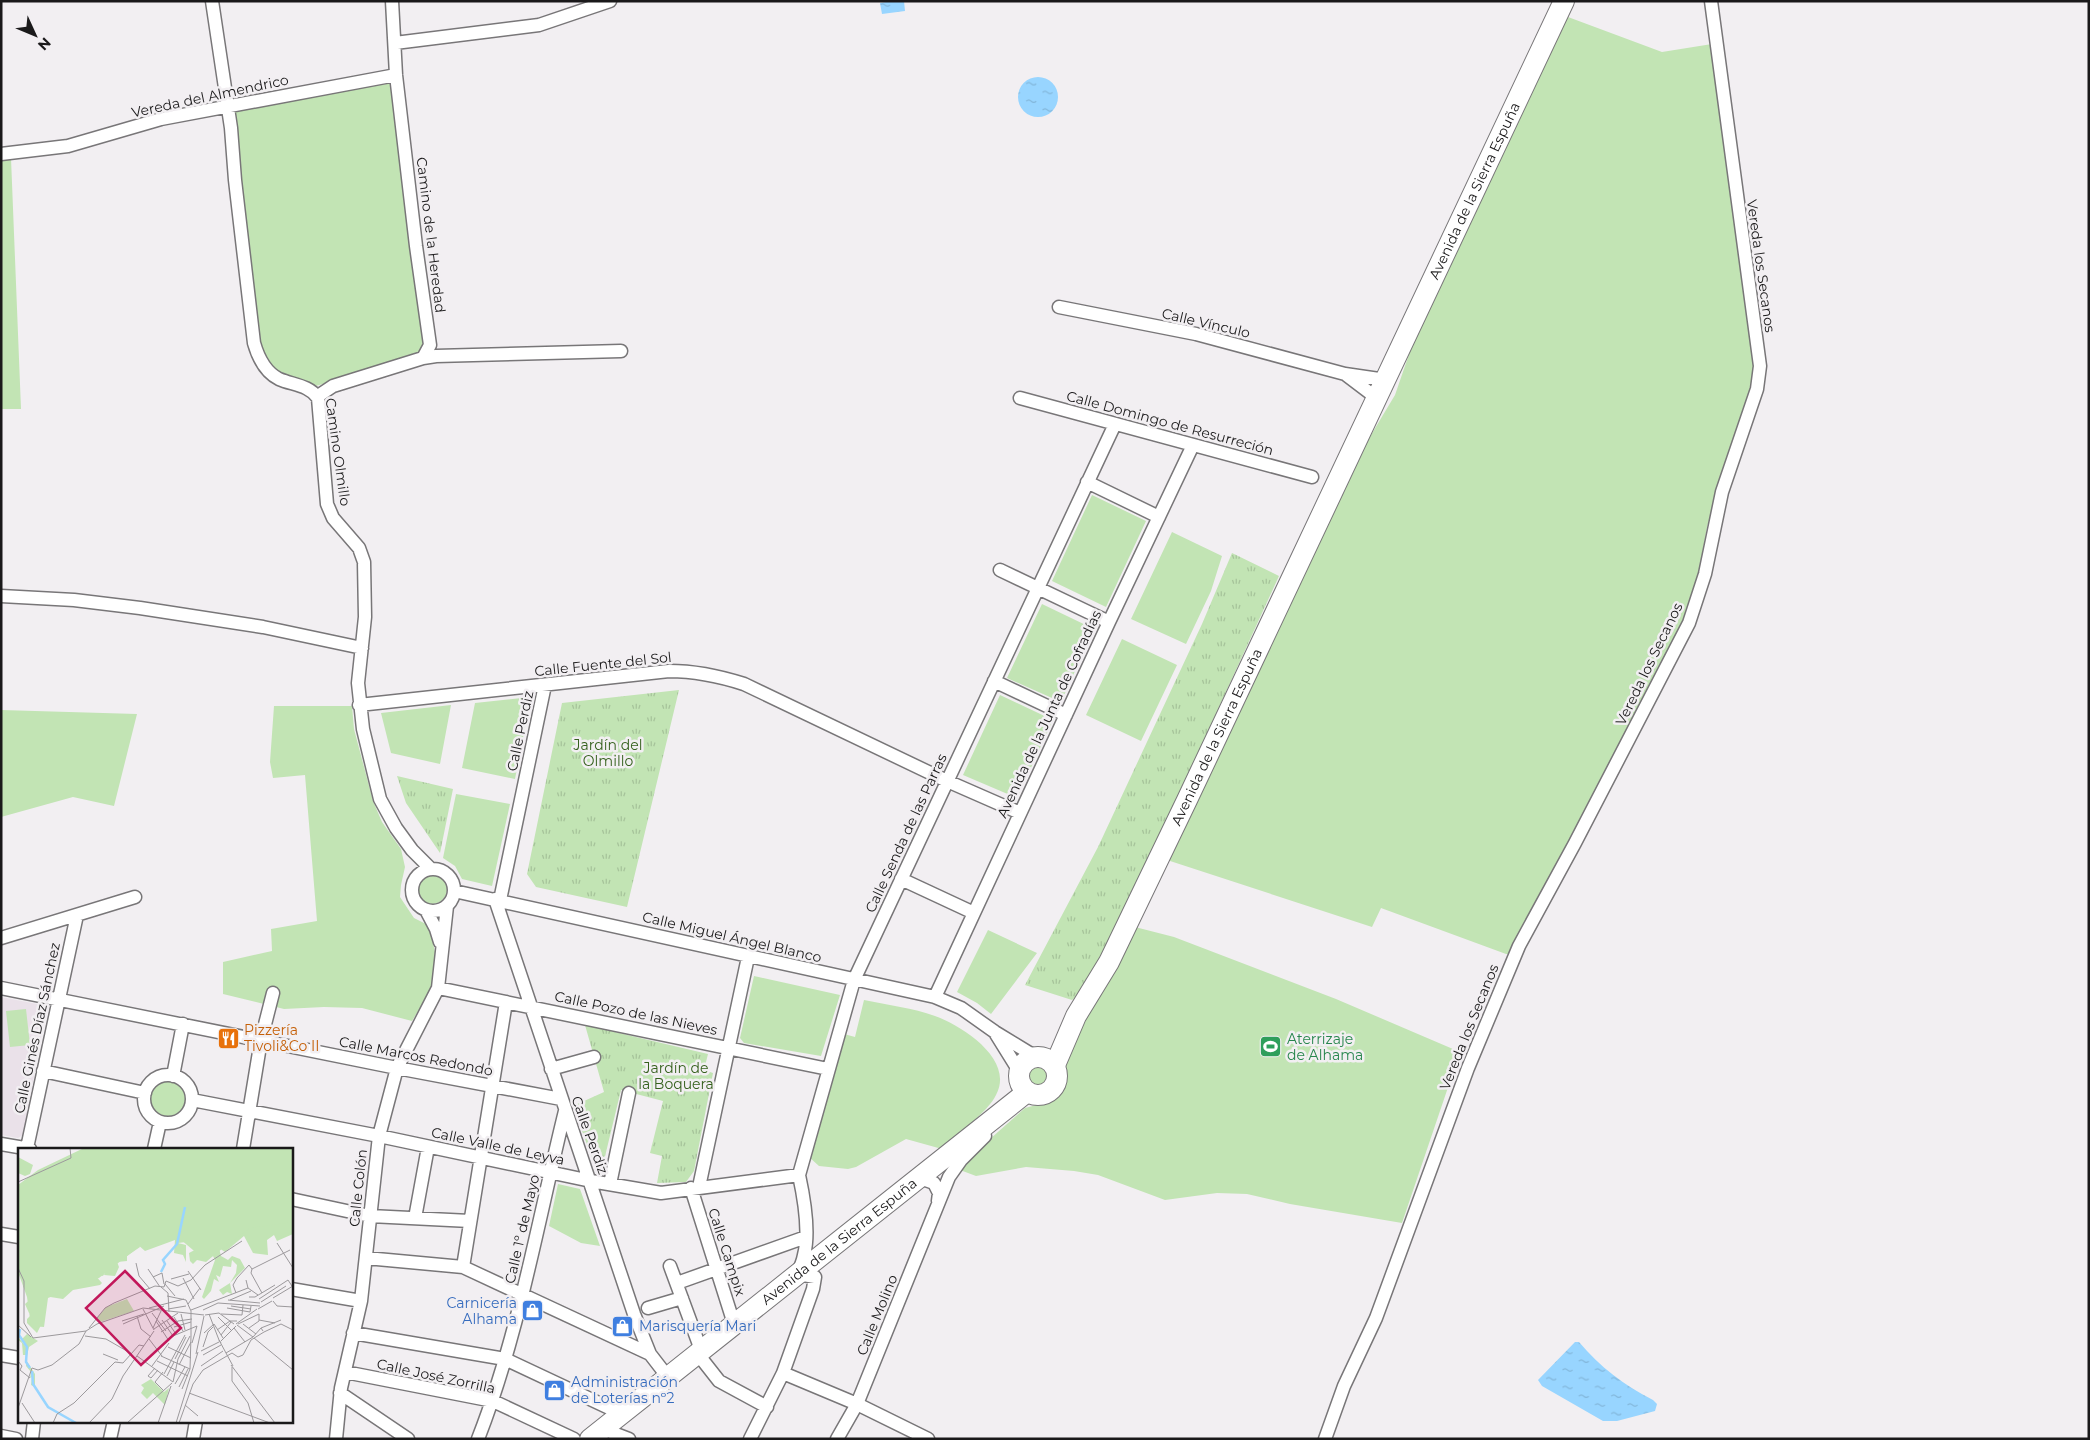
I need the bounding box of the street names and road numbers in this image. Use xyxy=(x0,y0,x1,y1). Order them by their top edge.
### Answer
street label: Vereda del Almendrico xyxy=(130,71,290,121)
street label: Avenida de la Sierra Espuña xyxy=(1425,99,1524,282)
street label: Camino de la Heredad xyxy=(413,156,449,314)
street label: Vereda los Secanos xyxy=(1743,198,1779,334)
street label: Calle Vínculo xyxy=(1160,304,1252,342)
street label: Calle Domingo de Resurreción xyxy=(1064,387,1276,459)
street label: Camino Olmillo xyxy=(321,397,355,507)
street label: Vereda los Secanos xyxy=(1612,600,1687,728)
street label: Avenida de la Junta de Cofradías xyxy=(993,607,1105,821)
street label: Avenida de la Sierra Espuña xyxy=(1167,646,1266,828)
street label: Calle Fuente del Sol xyxy=(534,648,672,680)
street label: Calle Perdiz xyxy=(503,689,537,773)
street label: Calle Senda de las Parras xyxy=(861,750,951,915)
street label: Calle Miguel Ángel Blanco xyxy=(641,908,824,966)
street label: Calle Ginés Díaz Sánchez xyxy=(10,941,64,1115)
street label: Vereda los Secanos xyxy=(1436,961,1503,1093)
street label: Calle Pozo de las Nieves xyxy=(553,987,719,1039)
street label: Calle Marcos Redondo xyxy=(338,1032,495,1080)
street label: Calle Perdiz xyxy=(568,1093,612,1177)
street label: Calle Valle de Leyva xyxy=(430,1123,566,1169)
street label: Calle Colón xyxy=(345,1148,371,1228)
street label: Calle 1º de Mayo xyxy=(501,1172,543,1285)
street label: Avenida de la Sierra Espuña xyxy=(758,1174,920,1309)
street label: Calle Campix xyxy=(704,1206,750,1299)
street label: Calle Molino xyxy=(853,1272,901,1358)
street label: Calle José Zorrilla xyxy=(375,1355,497,1397)

